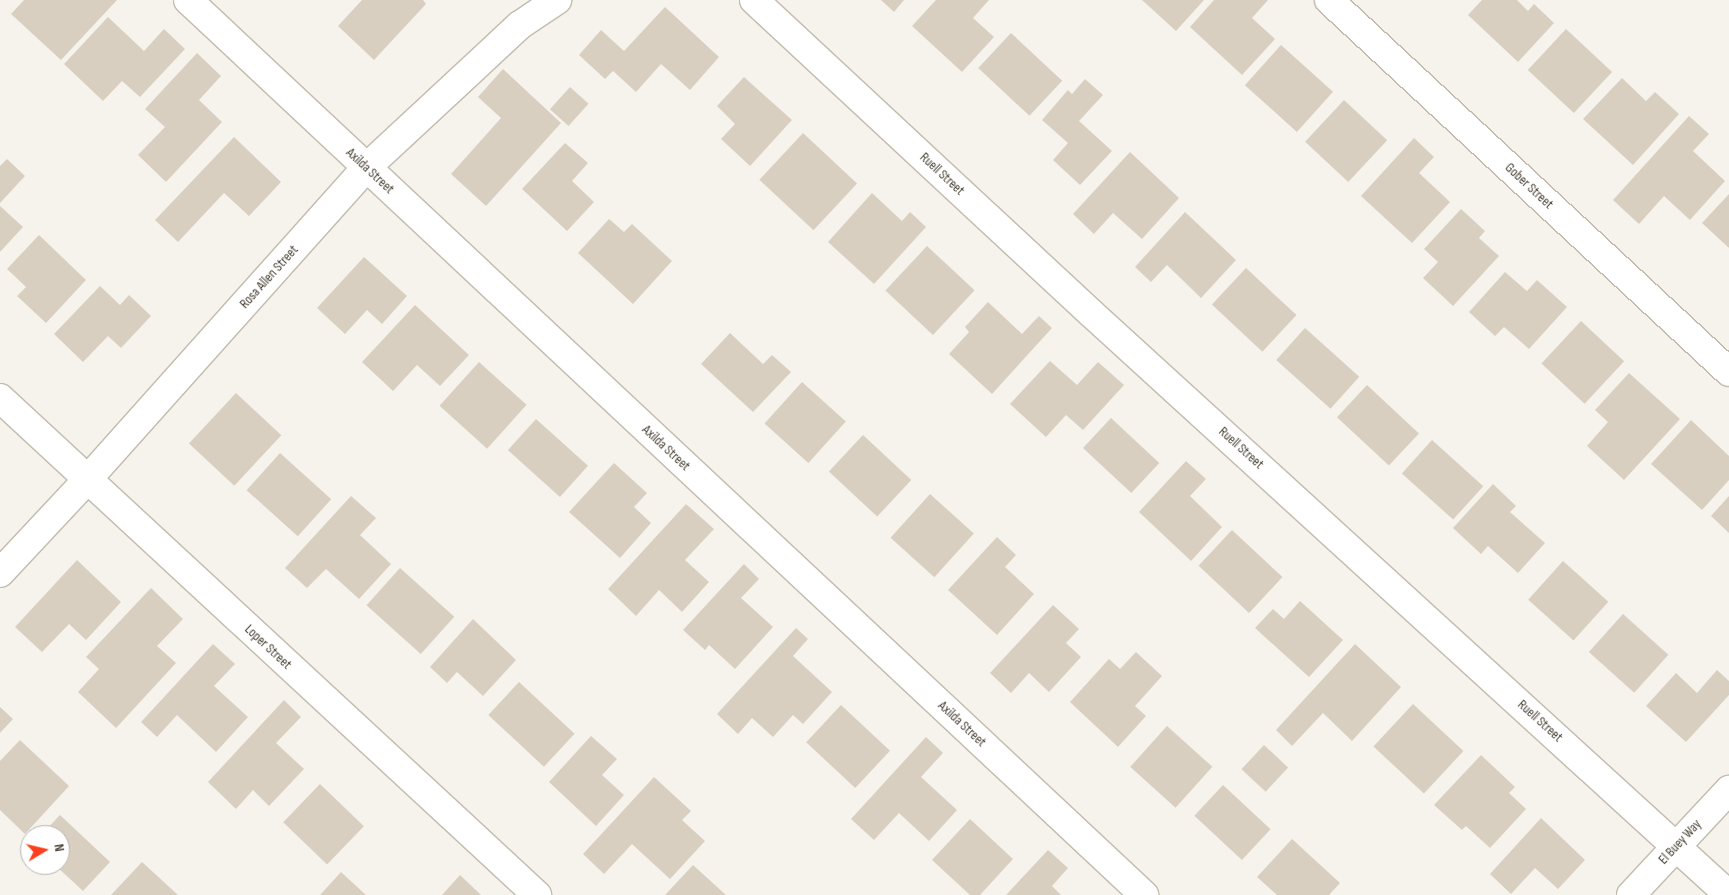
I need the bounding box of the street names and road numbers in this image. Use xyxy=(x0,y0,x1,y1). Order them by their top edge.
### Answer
street label: Axilda Street xyxy=(342,145,398,197)
street label: Ruell Street xyxy=(916,149,968,199)
street label: Gober Street xyxy=(1501,159,1557,213)
street label: Rosa Allen Street xyxy=(236,242,302,312)
street label: Axilda Street xyxy=(638,422,694,474)
street label: Ruell Street xyxy=(1215,423,1267,473)
street label: Loper Street xyxy=(241,621,295,673)
street label: Ruell Street xyxy=(1514,696,1566,746)
street label: Axilda Street xyxy=(934,698,990,750)
street label: El Buey Way xyxy=(1655,816,1705,868)

